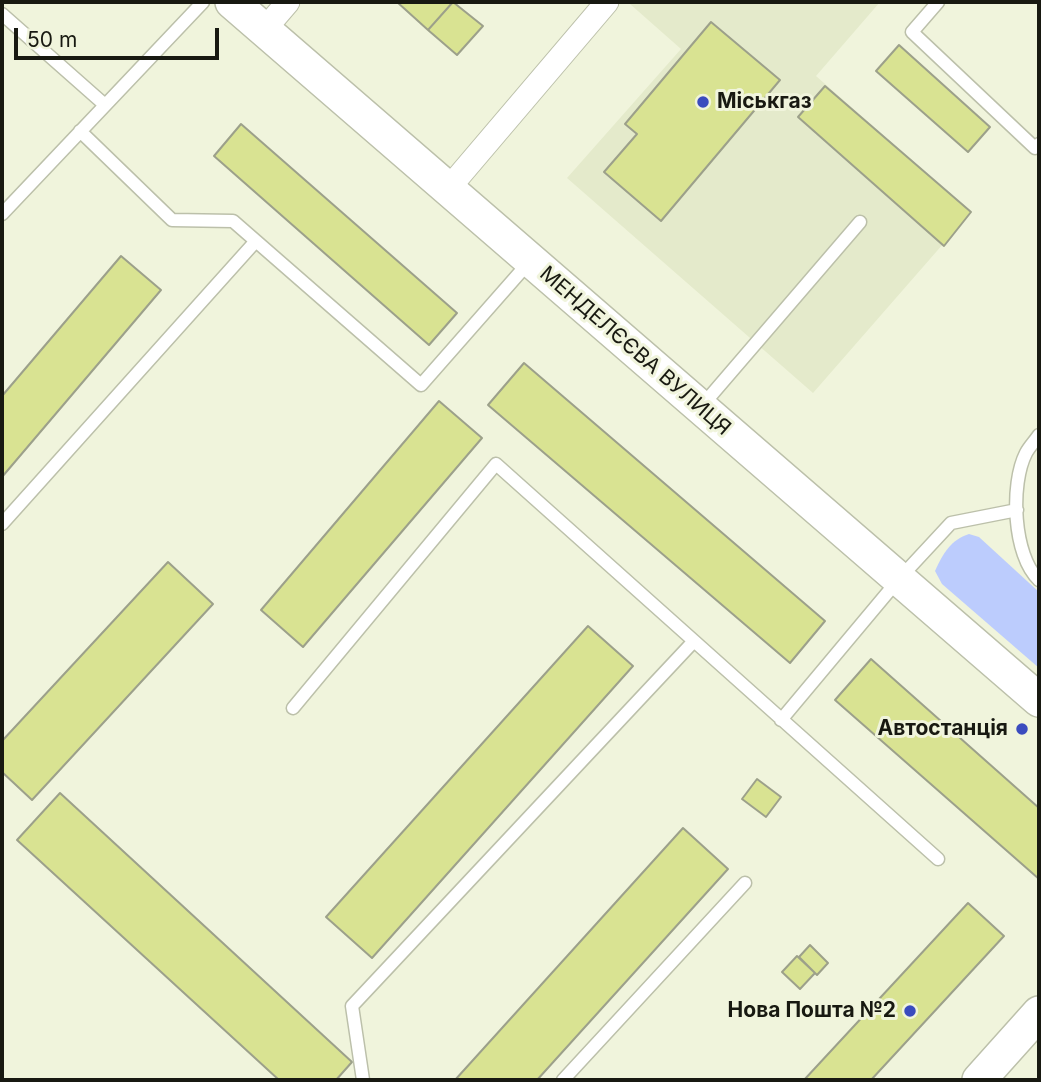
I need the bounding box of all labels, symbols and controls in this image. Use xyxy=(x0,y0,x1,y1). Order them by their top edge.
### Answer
scale bar xyxy=(18,14,222,58)
text: 50 m xyxy=(27,27,77,52)
place label: Міськгаз xyxy=(717,89,812,115)
marker: Міськгаз xyxy=(695,94,711,110)
street label: МЕНДЕЛЄЄВА ВУЛИЦЯ xyxy=(534,261,736,441)
place label: Автостанція xyxy=(877,716,1008,742)
marker: Автостанція xyxy=(1014,721,1030,737)
place label: Нова Пошта №2 xyxy=(728,998,896,1024)
marker: Нова Пошта №2 xyxy=(902,1003,918,1019)

